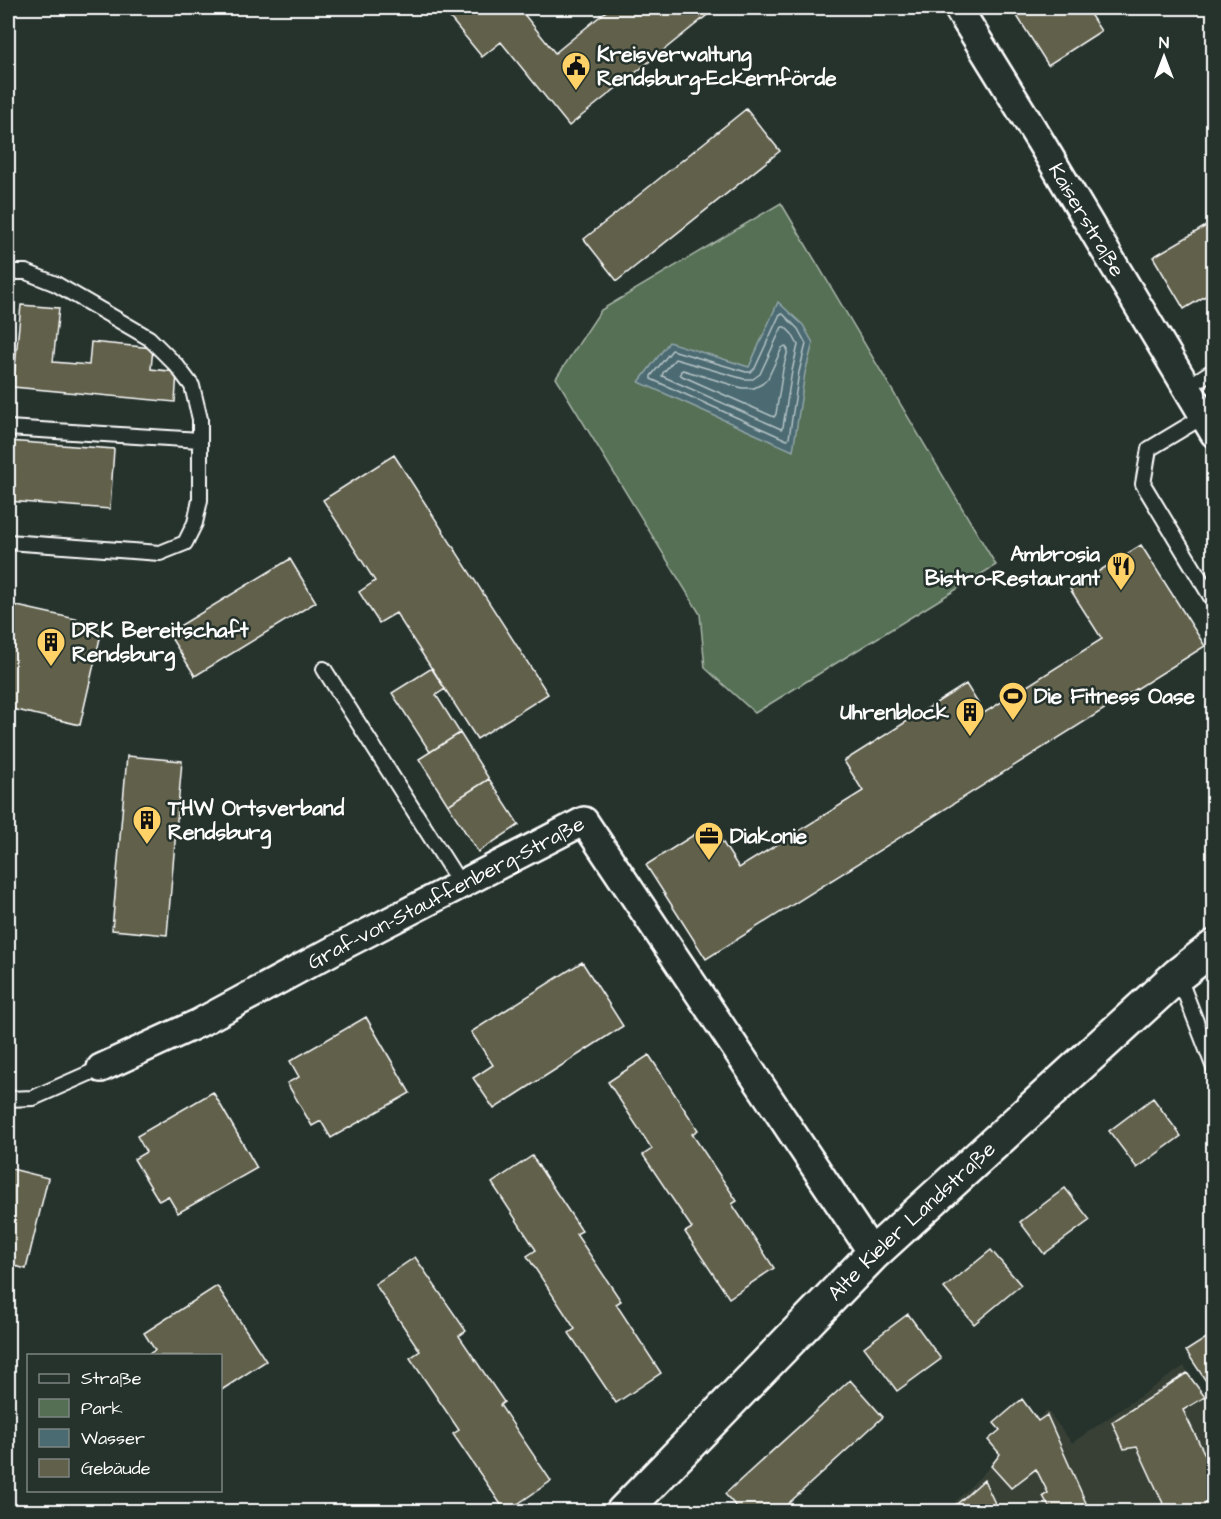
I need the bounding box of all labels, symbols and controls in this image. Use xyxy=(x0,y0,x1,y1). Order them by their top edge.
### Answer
north arrow xyxy=(1134,27,1194,87)
text: N xyxy=(1159,32,1169,54)
place label: Kreisverwaltung Rendsburg-Eckernförde xyxy=(597,40,837,95)
public building icon: Kreisverwaltung Rendsburg-Eckernförde xyxy=(560,50,592,92)
street label: Kaiserstraße xyxy=(1042,158,1132,282)
place label: Ambrosia Bistro-Restaurant xyxy=(925,540,1100,593)
restaurant icon: Ambrosia Bistro-Restaurant xyxy=(1105,550,1137,592)
place label: DRK Bereitschaft Rendsburg xyxy=(72,616,249,671)
building icon: DRK Bereitschaft Rendsburg xyxy=(35,626,67,668)
sports icon: Die Fitness Oase xyxy=(997,680,1029,722)
place label: Die Fitness Oase xyxy=(1034,682,1195,711)
building icon: Uhrenblock xyxy=(954,696,986,738)
place label: Uhrenblock xyxy=(840,698,949,727)
place label: THW Ortsverband Rendsburg xyxy=(167,794,344,849)
building icon: THW Ortsverband Rendsburg xyxy=(131,804,163,846)
street label: Graf-von-Stauffenberg-Straße xyxy=(302,809,589,976)
office icon: Diakonie xyxy=(693,820,725,862)
place label: Diakonie xyxy=(730,822,808,851)
street label: Alte Kieler Landstraße xyxy=(821,1134,1002,1307)
legend xyxy=(27,1354,222,1492)
text: Straße xyxy=(81,1366,142,1391)
text: Park xyxy=(81,1396,123,1421)
text: Wasser xyxy=(81,1426,145,1451)
text: Gebäude xyxy=(81,1456,151,1481)

